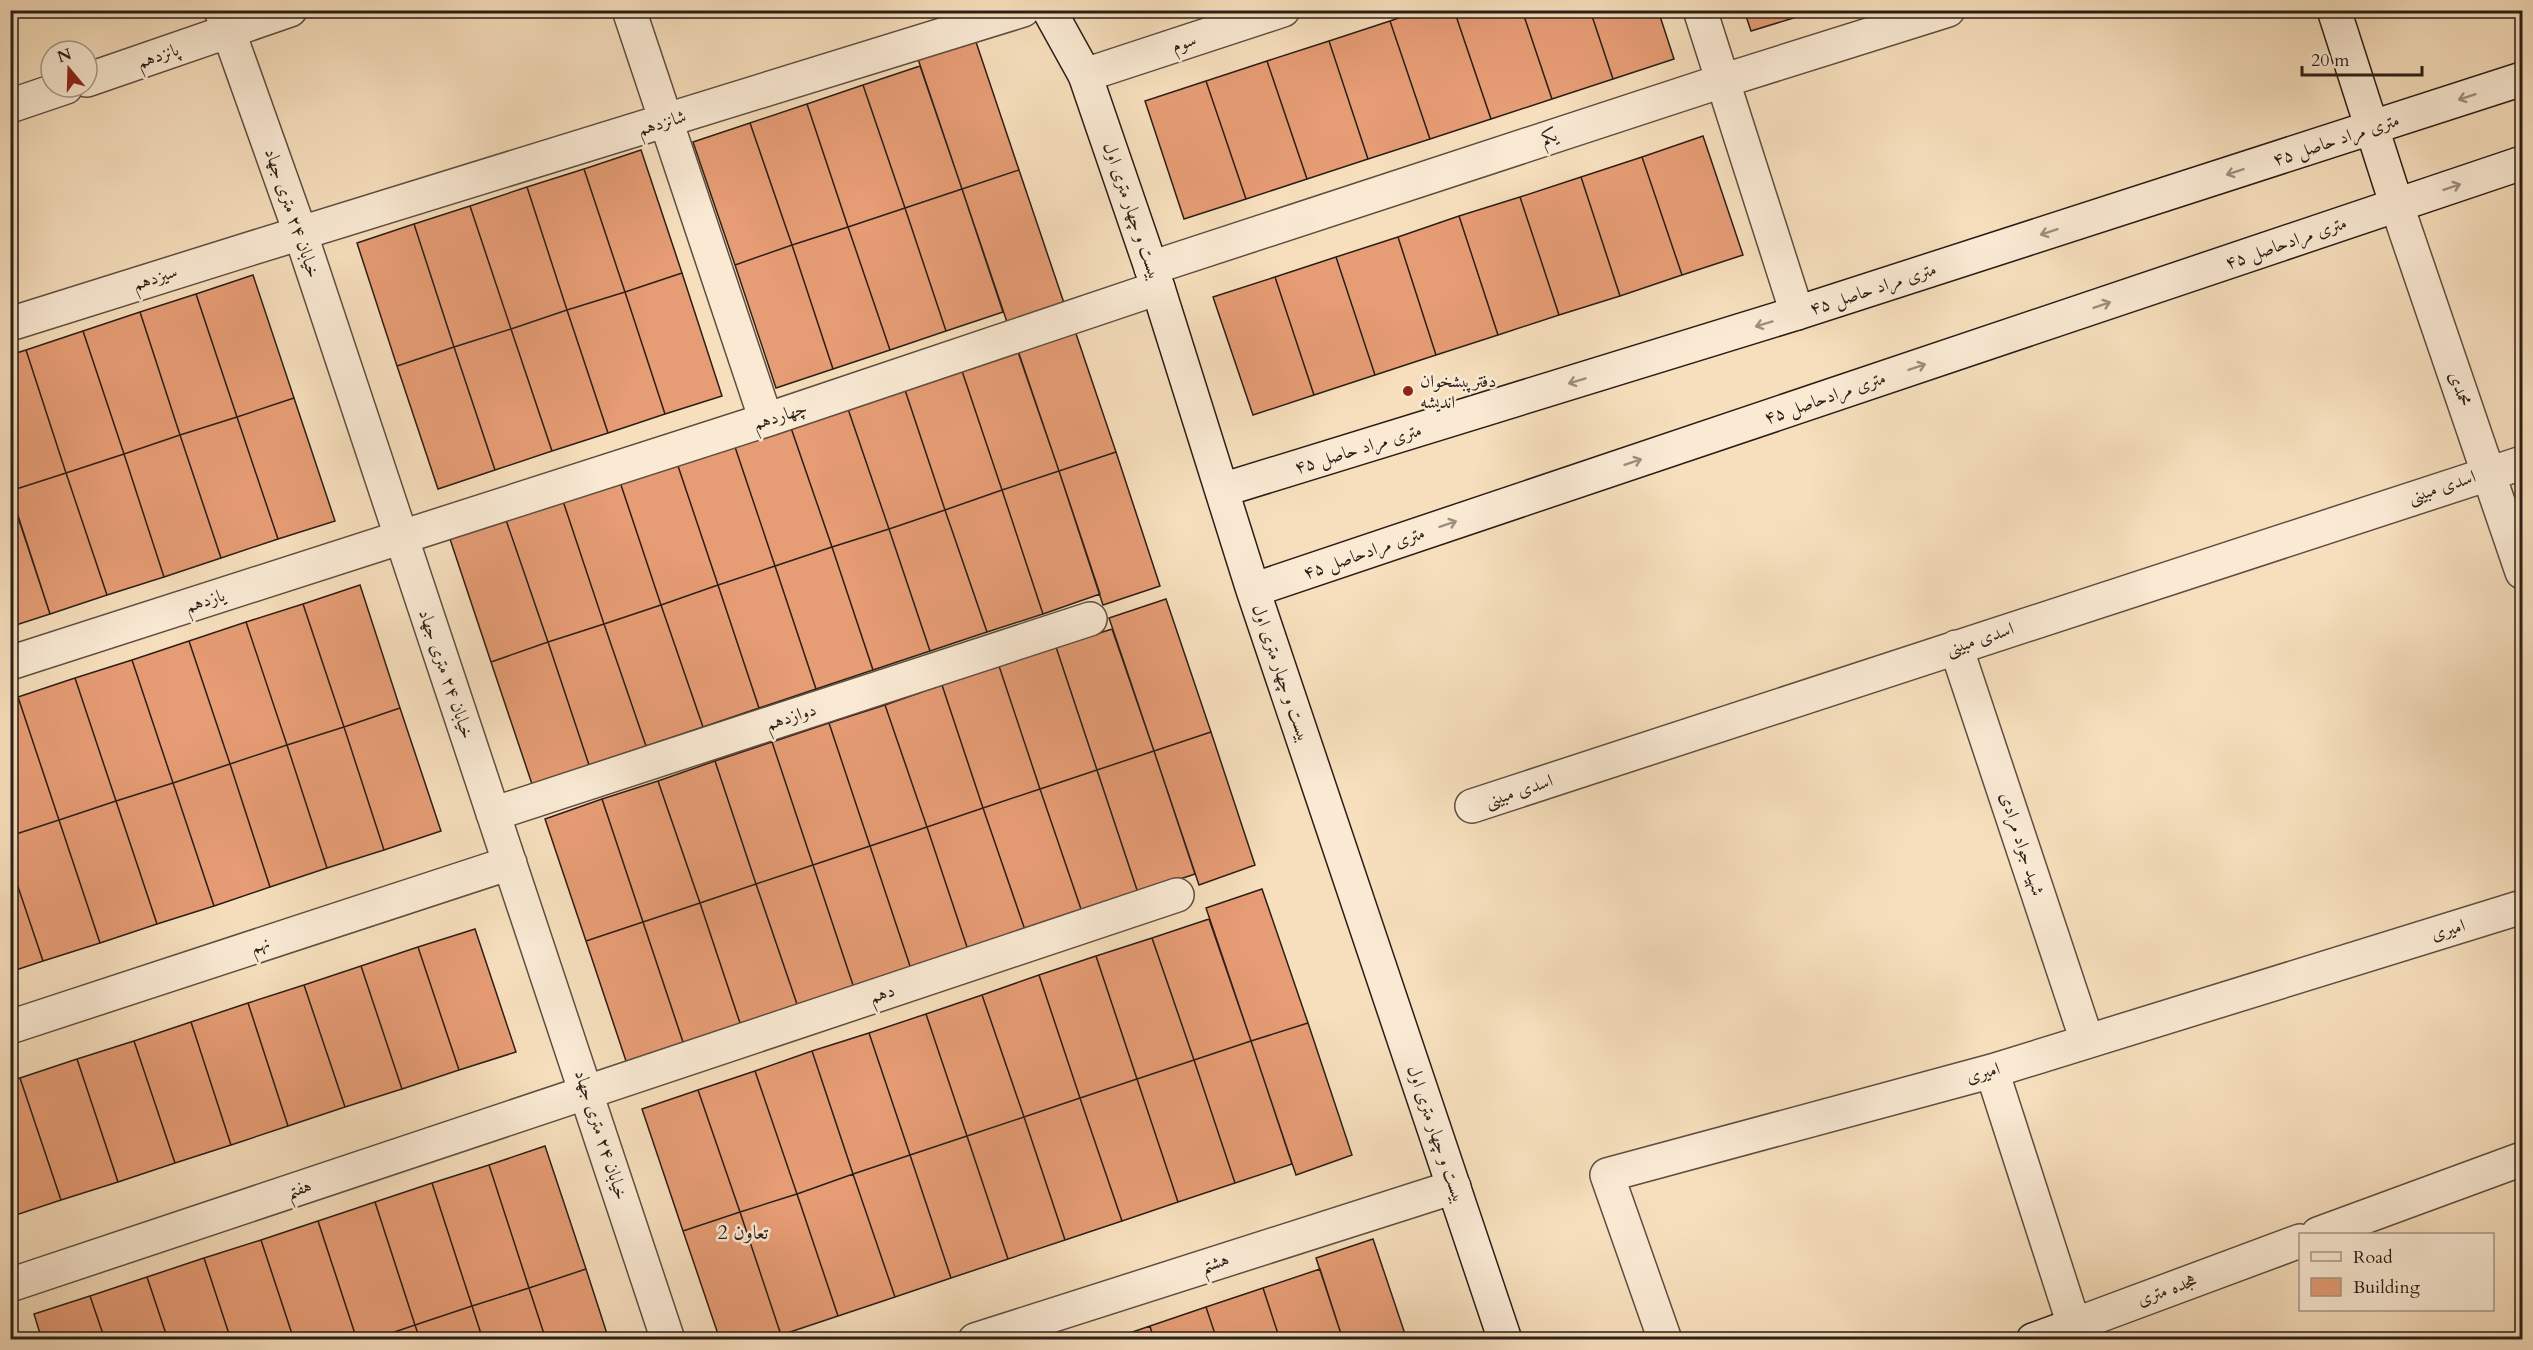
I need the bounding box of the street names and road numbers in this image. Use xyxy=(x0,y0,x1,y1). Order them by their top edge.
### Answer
street label: سوم xyxy=(1168,27,1200,62)
street label: پانزدهم xyxy=(134,37,185,79)
street label: شانزدهم xyxy=(635,104,691,146)
street label: ۴۵ متری مراد حاصل xyxy=(2269,108,2403,172)
street label: یکم xyxy=(1538,122,1563,155)
street label: بیست و چهار متری اول xyxy=(1097,139,1167,283)
street label: خیابان ۲۴ متری جهاد xyxy=(258,145,326,281)
street label: ۴۵ متری مرادحاصل xyxy=(2222,210,2350,276)
street label: ۴۵ متری مراد حاصل xyxy=(1806,257,1940,321)
street label: سیزدهم xyxy=(129,259,182,301)
street label: ۴۵ متری مرادحاصل xyxy=(1761,365,1889,431)
street label: محمدی xyxy=(2442,368,2478,410)
street label: چهاردهم xyxy=(750,395,812,440)
street label: ۴۵ متری مراد حاصل xyxy=(1291,418,1425,480)
street label: اسدی مبینی xyxy=(2405,464,2479,510)
street label: ۴۵ متری مرادحاصل xyxy=(1300,520,1428,586)
street label: یازدهم xyxy=(182,582,231,623)
street label: بیست و چهار متری اول xyxy=(1246,601,1316,745)
street label: خیابان ۲۴ متری جهاد xyxy=(412,606,480,742)
street label: اسدی مبینی xyxy=(1943,616,2017,662)
street label: دوازدهم xyxy=(762,697,821,741)
street label: اسدی مبینی xyxy=(1482,768,1556,814)
street label: شهید جواد مرادی xyxy=(1993,789,2051,899)
street label: امیری xyxy=(2428,913,2468,947)
street label: نهم xyxy=(247,930,274,964)
street label: دهم xyxy=(866,978,899,1014)
street label: امیری xyxy=(1963,1056,2003,1090)
street label: بیست و چهار متری اول xyxy=(1401,1062,1471,1206)
street label: خیابان ۲۴ متری جهاد xyxy=(568,1067,634,1203)
street label: هفتم xyxy=(283,1173,317,1210)
street label: هشتم xyxy=(1198,1247,1234,1284)
street label: هجده متری xyxy=(2133,1268,2201,1312)

